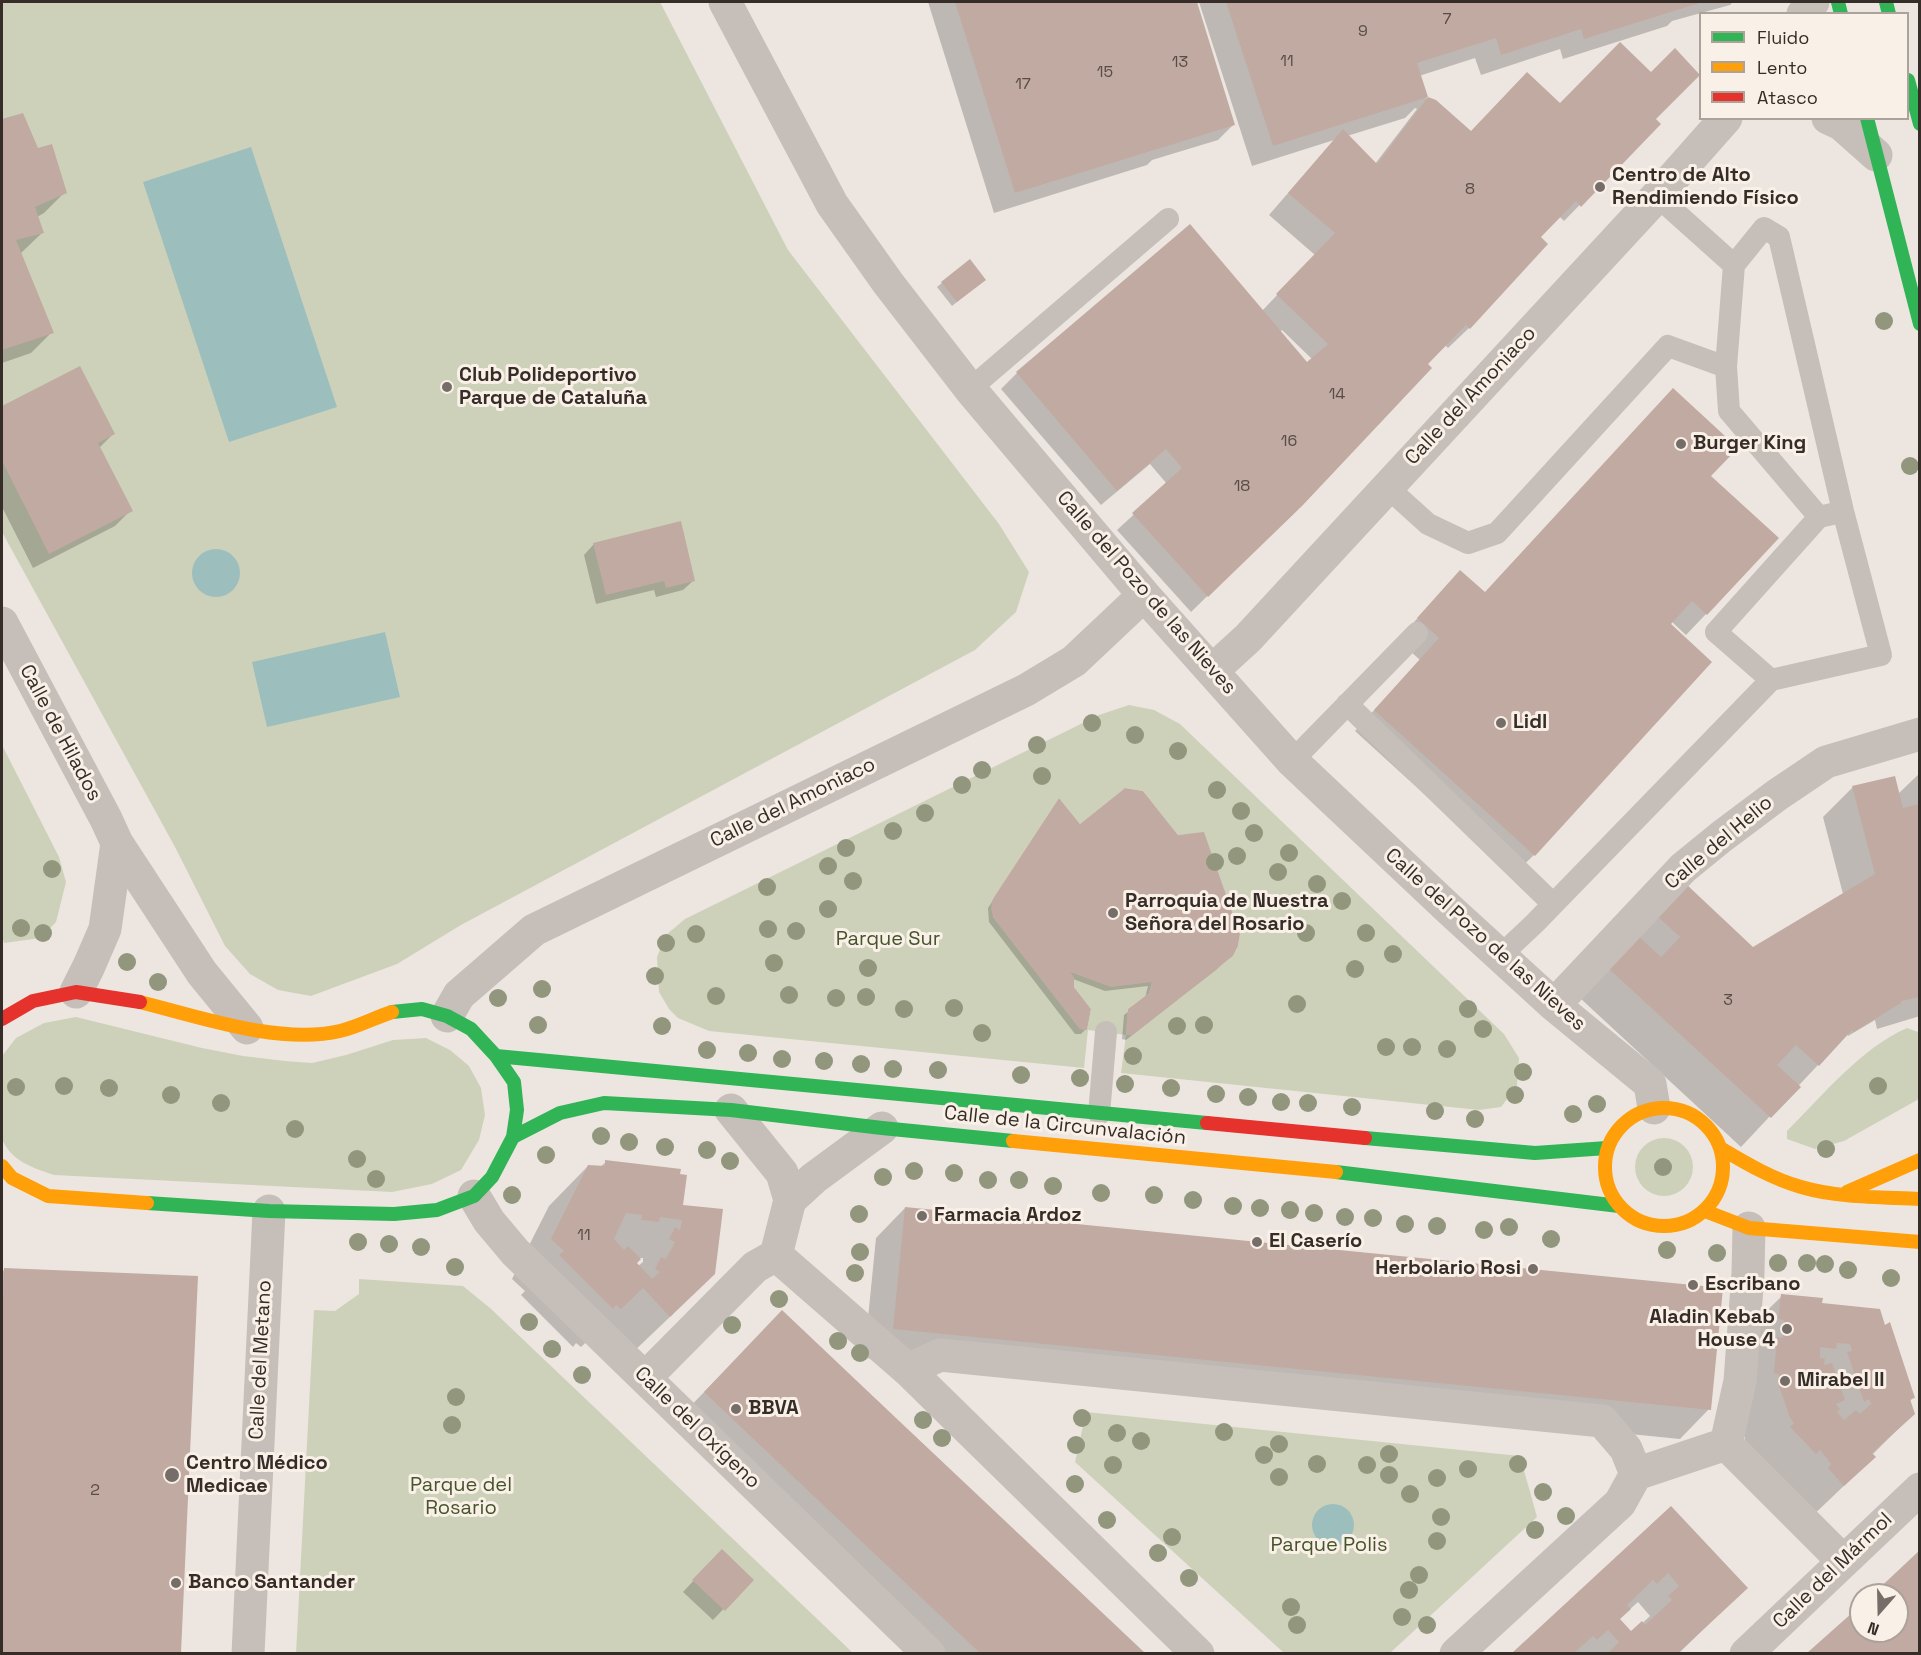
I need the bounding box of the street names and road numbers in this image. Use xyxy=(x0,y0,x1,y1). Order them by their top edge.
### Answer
street label: Calle del Amoniaco xyxy=(1401,322,1541,470)
street label: Calle del Pozo de las Nieves xyxy=(1051,487,1241,699)
street label: Calle de Hilados xyxy=(14,661,106,805)
street label: Calle del Amoniaco xyxy=(707,753,879,853)
street label: Calle del Helio xyxy=(1660,791,1778,895)
street label: Calle del Pozo de las Nieves xyxy=(1380,844,1590,1036)
street label: Calle de la Circunvalación xyxy=(943,1101,1187,1151)
street label: Calle del Metano xyxy=(245,1280,277,1440)
street label: Calle del Oxígeno xyxy=(629,1362,765,1494)
street label: Calle del Mármol xyxy=(1768,1508,1898,1634)

